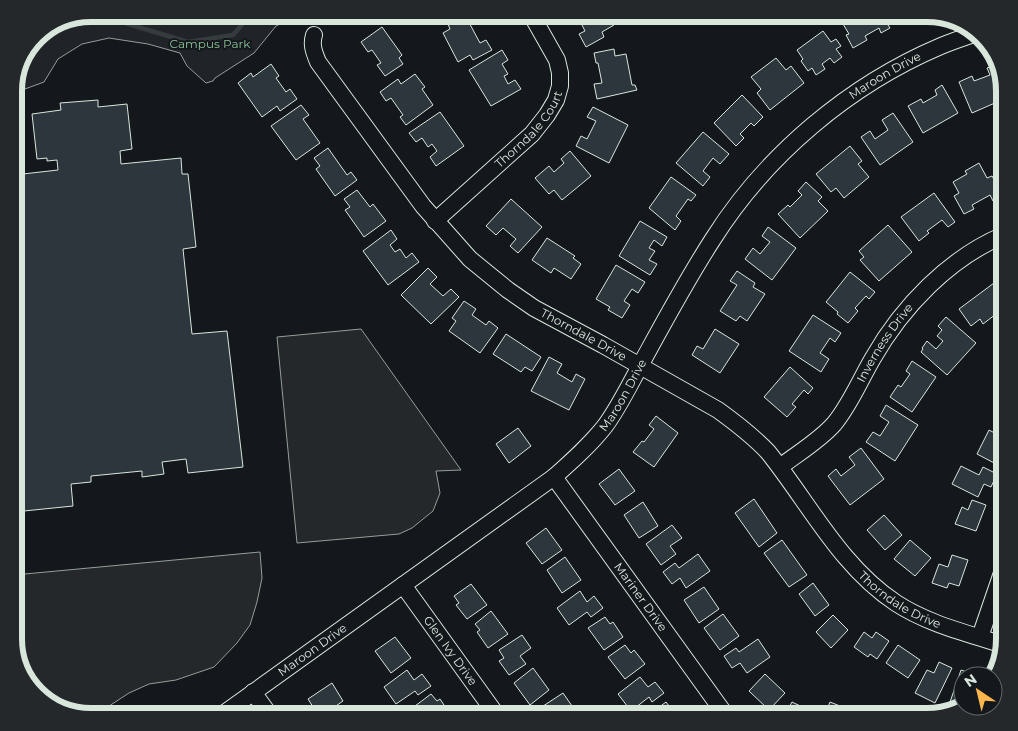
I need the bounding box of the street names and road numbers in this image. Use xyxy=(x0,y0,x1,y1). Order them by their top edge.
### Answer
street label: Maroon Drive xyxy=(846,48,923,102)
street label: Thorndale Court xyxy=(491,89,565,171)
street label: Inverness Drive xyxy=(853,300,916,385)
street label: Thorndale Drive xyxy=(538,305,630,364)
street label: Maroon Drive xyxy=(596,356,649,434)
street label: Mariner Drive xyxy=(611,559,671,634)
street label: Thorndale Drive xyxy=(856,568,943,631)
street label: Glen Ivy Drive xyxy=(421,613,481,688)
street label: Maroon Drive xyxy=(275,620,350,679)

